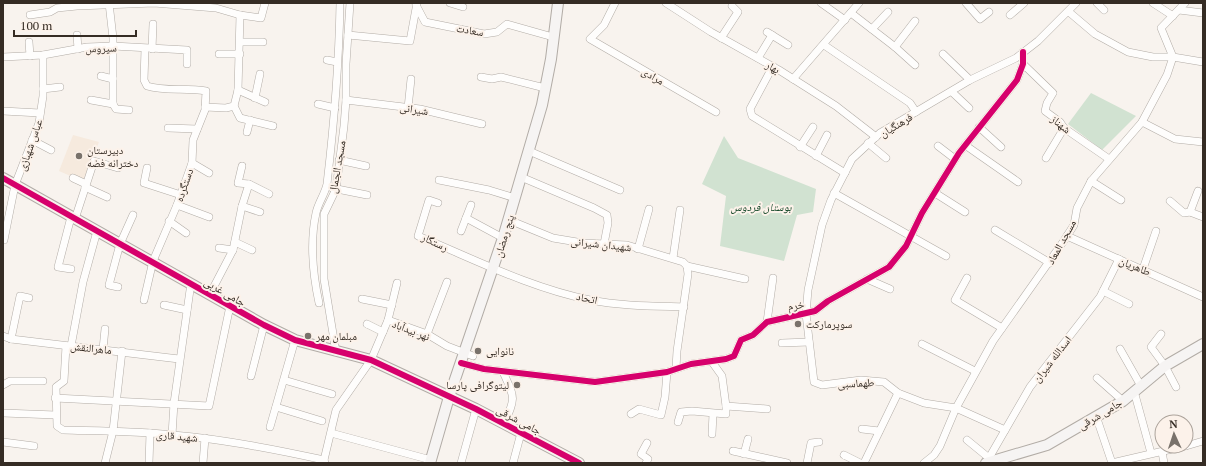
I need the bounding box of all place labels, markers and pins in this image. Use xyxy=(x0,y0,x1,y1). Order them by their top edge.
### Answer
place label: دبیرستان دخترانه فضه xyxy=(87,143,139,170)
marker: دبیرستان دخترانه فضه xyxy=(74,151,84,161)
place label: سوپرمارکت xyxy=(806,317,852,331)
marker: سوپرمارکت xyxy=(793,319,803,329)
place label: مبلمان مهر xyxy=(315,329,357,343)
marker: مبلمان مهر xyxy=(303,331,313,341)
place label: نانوایی xyxy=(486,344,514,358)
marker: نانوایی xyxy=(473,346,483,356)
place label: لیتوگرافی پارسا xyxy=(446,378,509,392)
marker: لیتوگرافی پارسا xyxy=(512,380,522,390)

